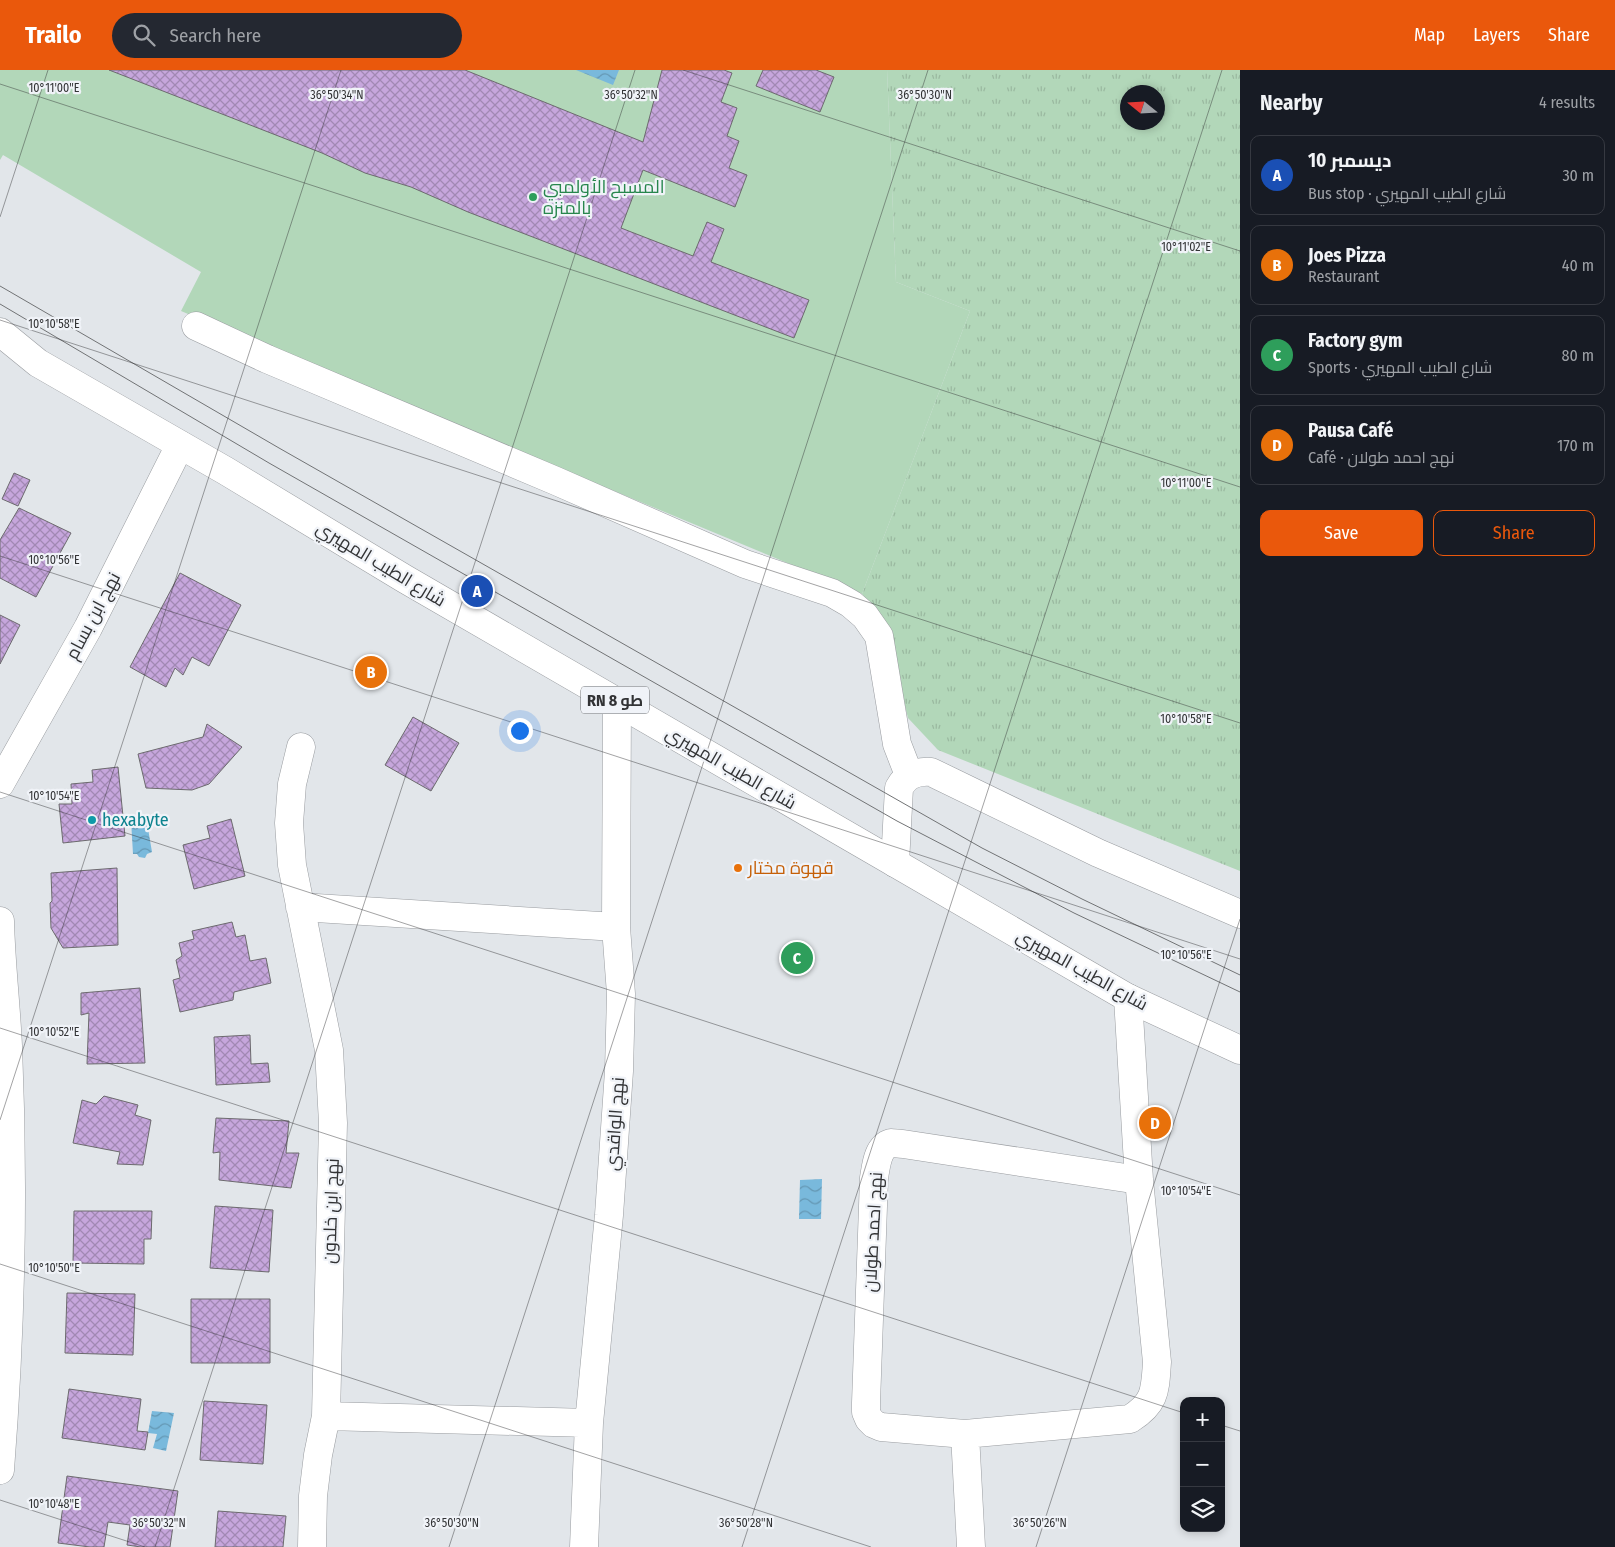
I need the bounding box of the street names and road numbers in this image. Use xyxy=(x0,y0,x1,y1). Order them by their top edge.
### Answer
street label: شارع الطيب المهيري xyxy=(311,517,450,614)
street label: نهج ابن بسام xyxy=(61,569,126,664)
road number: RN 8 طو xyxy=(581,686,649,714)
street label: شارع الطيب المهيري xyxy=(660,722,800,817)
street label: شارع الطيب المهيري xyxy=(1011,925,1152,1018)
street label: نهج الواقدي xyxy=(601,1076,632,1172)
street label: نهج ابن خلدون xyxy=(318,1158,345,1264)
street label: نهج احمد طولان xyxy=(859,1171,888,1293)

